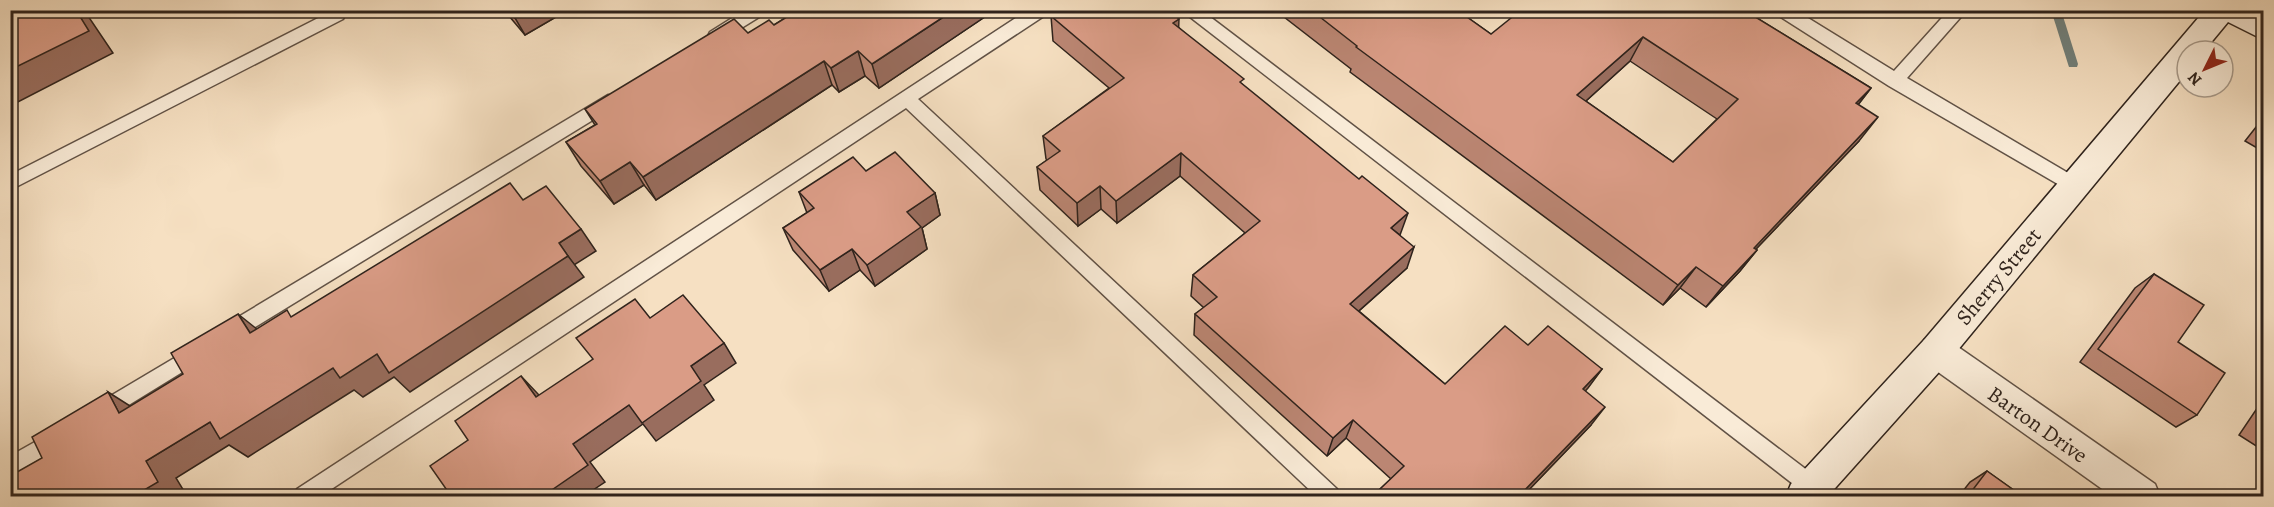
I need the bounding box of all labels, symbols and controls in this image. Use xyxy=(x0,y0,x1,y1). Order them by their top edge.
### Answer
north arrow xyxy=(2175,39,2235,99)
text: N xyxy=(2183,67,2207,90)
street label: Sherry Street xyxy=(1949,222,2048,332)
street label: Barton Drive xyxy=(1981,379,2093,470)

